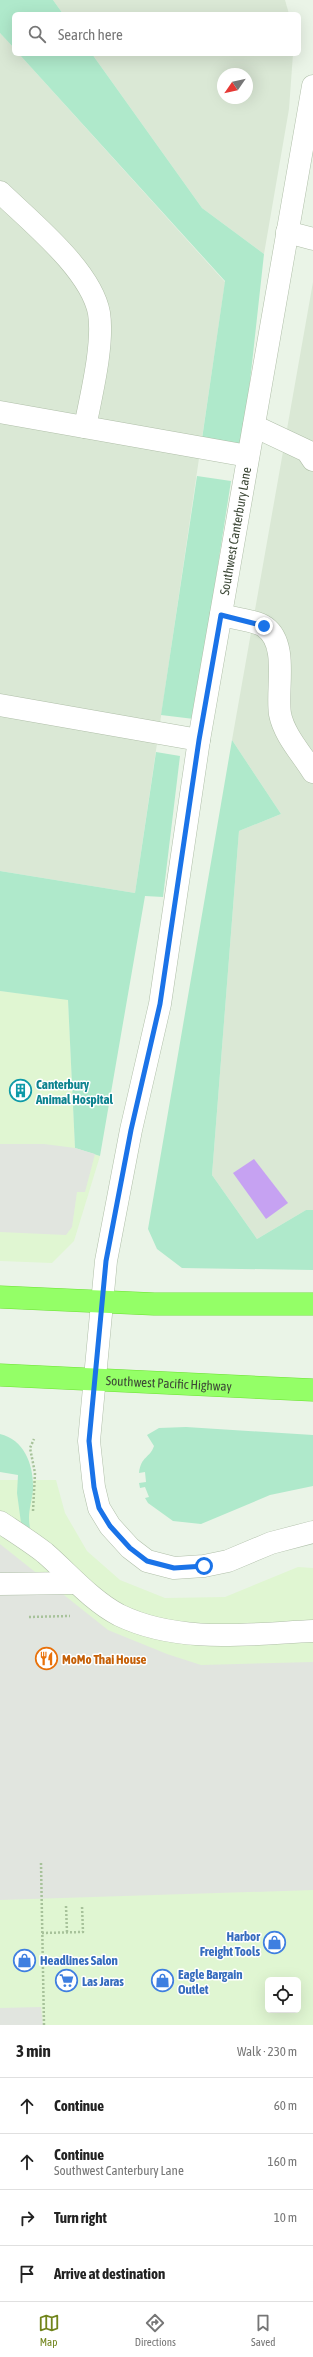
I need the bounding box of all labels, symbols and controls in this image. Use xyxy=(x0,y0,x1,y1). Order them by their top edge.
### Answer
search box xyxy=(12,12,301,56)
icon: search xyxy=(26,23,48,45)
text: Search here xyxy=(58,26,123,43)
north arrow xyxy=(217,68,253,104)
street label: Southwest Canterbury Lane xyxy=(217,466,254,596)
route end xyxy=(255,617,273,635)
place label: Canterbury Animal Hospital xyxy=(35,1077,113,1107)
building icon: Canterbury Animal Hospital xyxy=(7,1078,33,1104)
street label: Southwest Pacific Highway xyxy=(105,1373,233,1394)
route start xyxy=(195,1557,213,1575)
restaurant icon: MoMo Thai House xyxy=(33,1646,59,1672)
place label: MoMo Thai House xyxy=(62,1652,147,1667)
place label: Harbor Freight Tools xyxy=(200,1929,261,1959)
shop icon: Harbor Freight Tools xyxy=(262,1930,288,1956)
shop icon: Headlines Salon xyxy=(11,1947,37,1973)
place label: Headlines Salon xyxy=(40,1953,118,1968)
place label: Eagle Bargain Outlet xyxy=(178,1967,243,1997)
supermarket icon: Las Jaras xyxy=(53,1968,79,1994)
shop icon: Eagle Bargain Outlet xyxy=(149,1968,175,1994)
place label: Las Jaras xyxy=(82,1974,124,1989)
map controls xyxy=(265,1977,301,2013)
button: locate xyxy=(265,1977,301,2013)
text: 3 min xyxy=(16,2041,51,2061)
text: Walk · 230 m xyxy=(237,2044,297,2059)
icon: ahead xyxy=(16,2095,38,2117)
text: Continue xyxy=(54,2097,104,2114)
text: 60 m xyxy=(274,2098,297,2113)
text: Continue xyxy=(54,2146,104,2163)
icon: ahead xyxy=(16,2151,38,2173)
text: 160 m xyxy=(268,2154,297,2169)
text: Southwest Canterbury Lane xyxy=(54,2163,184,2178)
icon: right xyxy=(16,2207,38,2229)
text: Turn right xyxy=(54,2209,107,2226)
text: 10 m xyxy=(274,2210,297,2225)
icon: arrive xyxy=(16,2263,38,2285)
text: Arrive at destination xyxy=(54,2265,165,2282)
tab: Map xyxy=(38,2312,60,2348)
tab: Directions xyxy=(135,2312,176,2348)
tab: Saved xyxy=(251,2312,275,2348)

